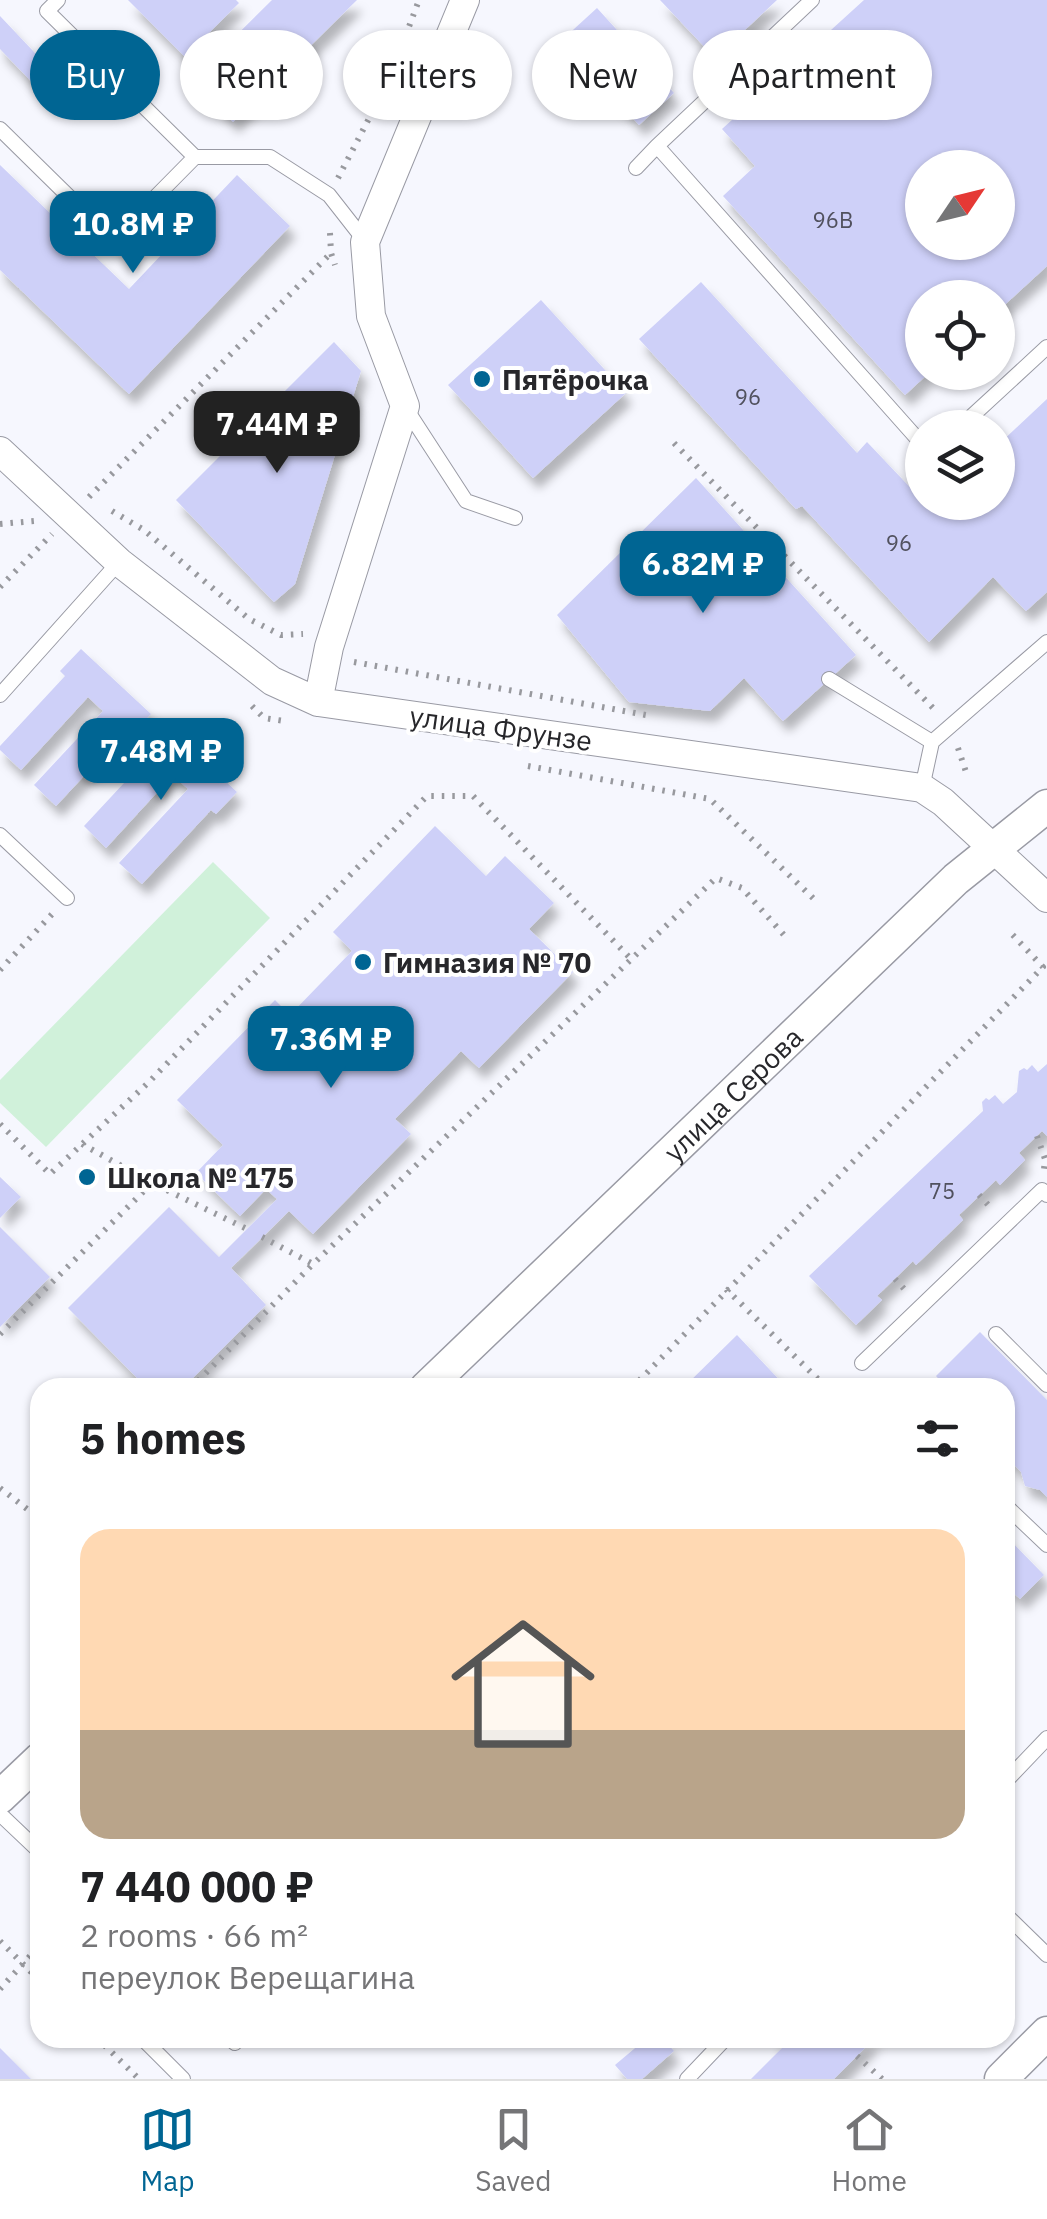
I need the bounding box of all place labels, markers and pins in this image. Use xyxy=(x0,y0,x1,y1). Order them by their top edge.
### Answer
pin: 10.8M ₽ xyxy=(41,191,225,276)
place label: Пятёрочка xyxy=(502,361,649,398)
marker: Пятёрочка xyxy=(471,368,493,390)
pin: 7.44M ₽ xyxy=(185,391,369,476)
pin: 6.82M ₽ xyxy=(611,531,795,616)
pin: 7.48M ₽ xyxy=(69,718,253,803)
place label: Гимназия № 70 xyxy=(383,944,591,981)
marker: Гимназия № 70 xyxy=(352,951,374,973)
pin: 7.36M ₽ xyxy=(239,1006,423,1091)
place label: Школа № 175 xyxy=(107,1159,294,1196)
marker: Школа № 175 xyxy=(76,1166,98,1188)

